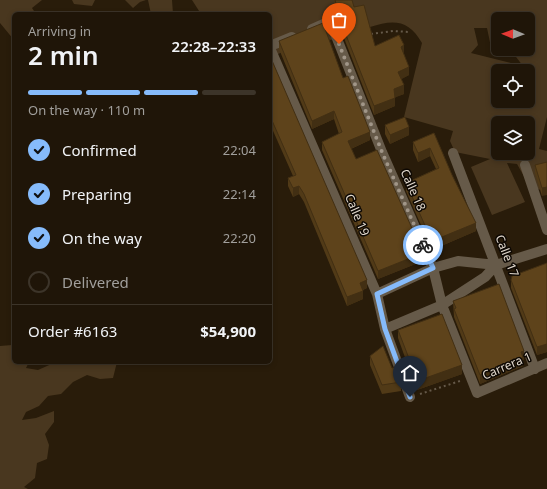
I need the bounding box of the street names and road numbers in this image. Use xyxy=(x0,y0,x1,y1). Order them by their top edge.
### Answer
street label: Calle 18 xyxy=(397,166,430,214)
street label: Calle 19 xyxy=(341,191,374,239)
street label: Calle 17 xyxy=(492,232,523,280)
street label: Carrera 1 xyxy=(479,348,534,384)

